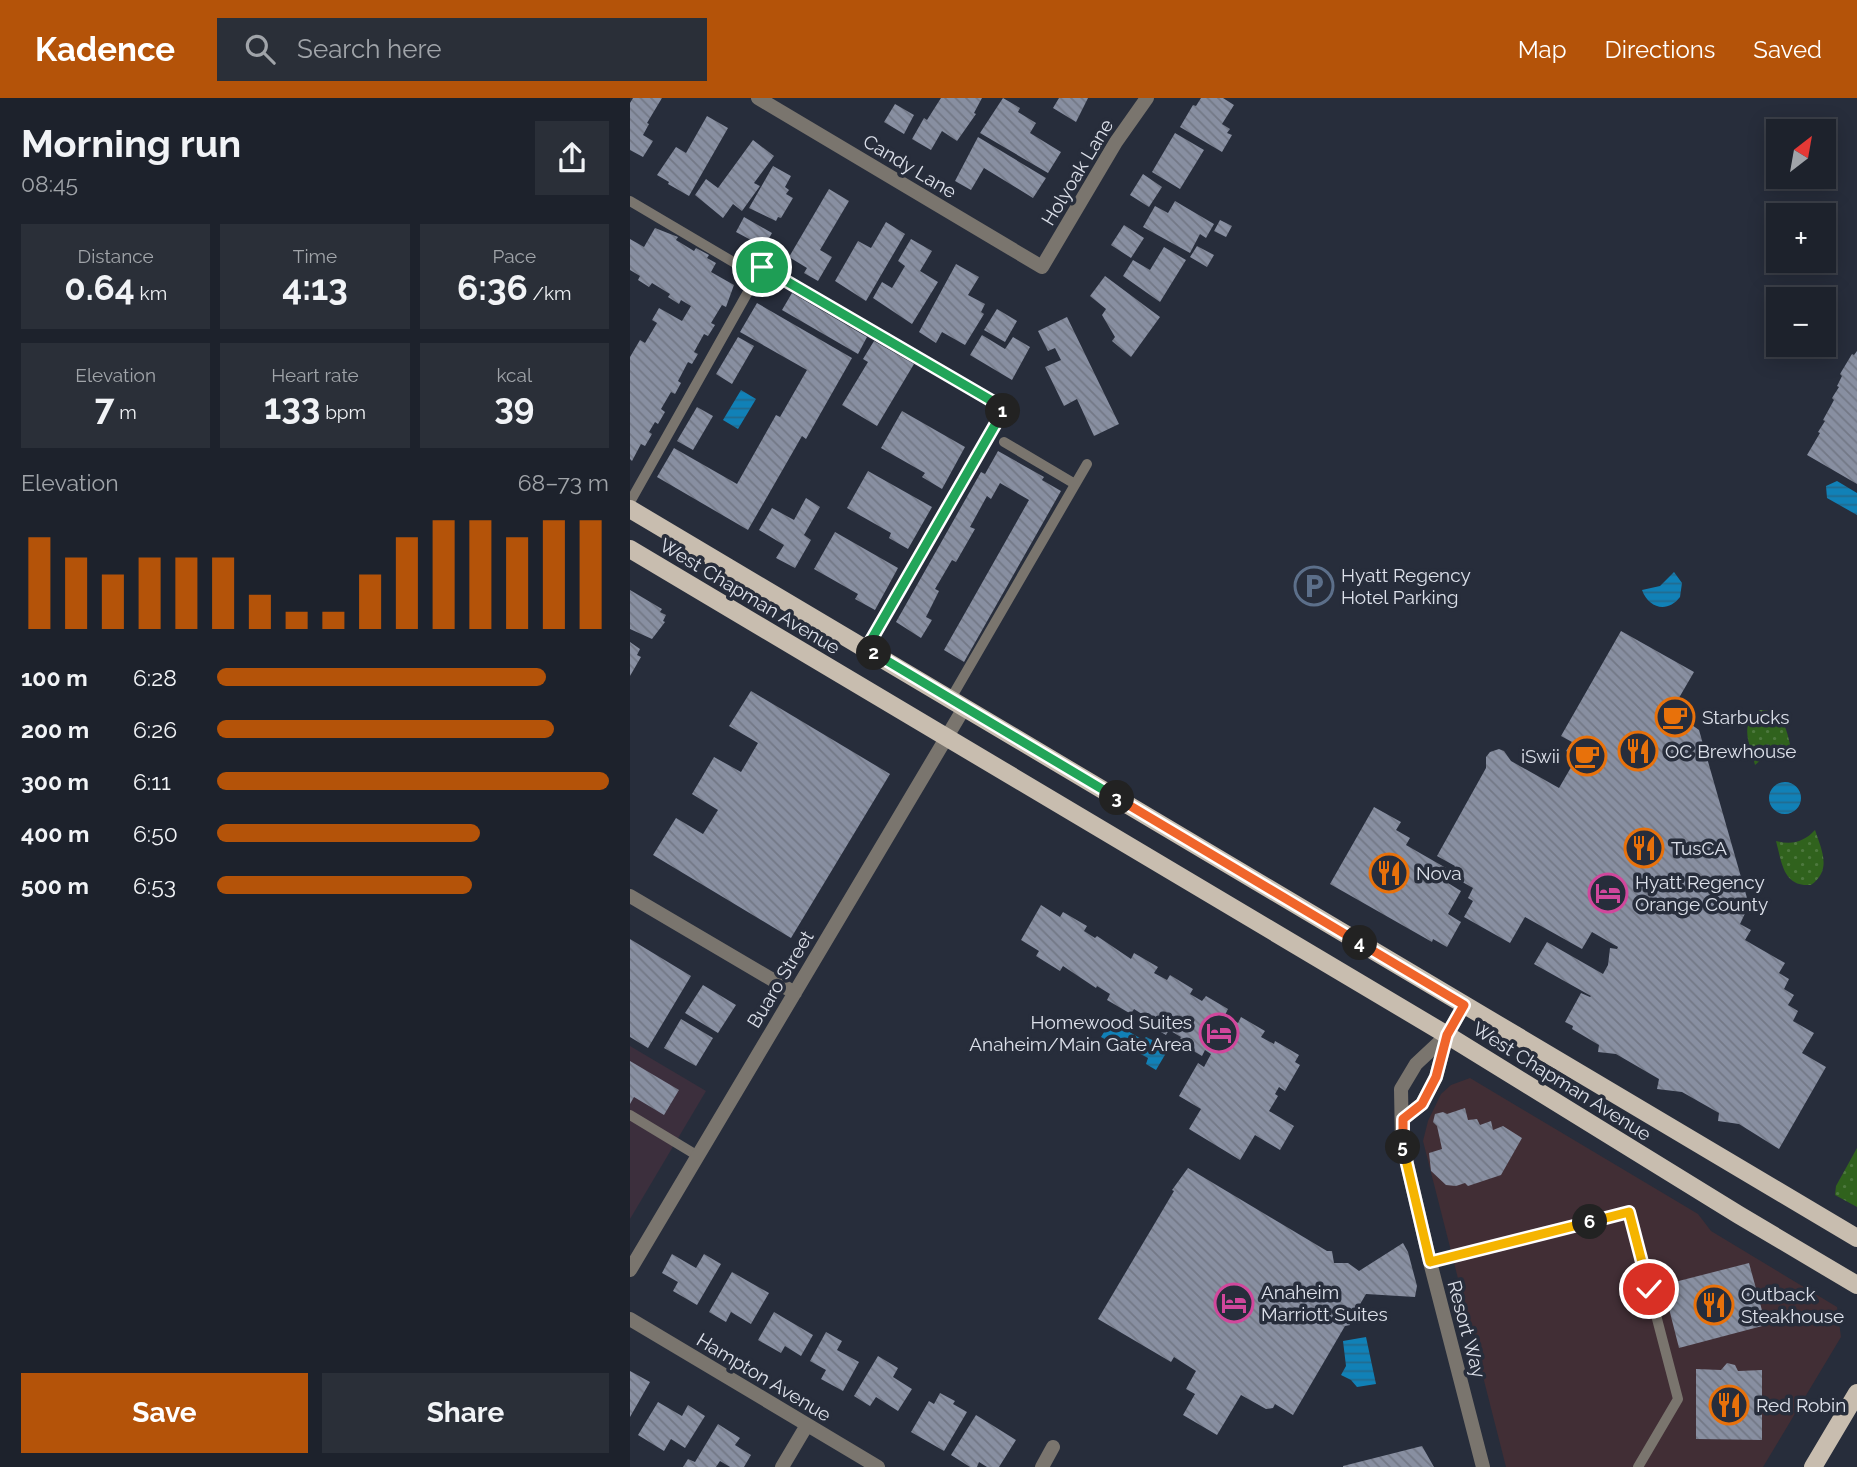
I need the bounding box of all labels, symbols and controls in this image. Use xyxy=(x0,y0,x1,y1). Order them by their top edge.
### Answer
search box xyxy=(217,18,707,81)
text: Kadence xyxy=(35,30,175,69)
icon: search xyxy=(241,30,279,68)
text: Search here xyxy=(297,34,441,64)
text: Map xyxy=(1518,35,1567,64)
text: Directions xyxy=(1605,35,1715,64)
text: Saved xyxy=(1753,35,1822,64)
street label: Holyoak Lane xyxy=(1037,115,1117,229)
north arrow xyxy=(1766,119,1836,189)
map controls xyxy=(1766,119,1836,357)
text: Morning run xyxy=(21,121,241,166)
button: share xyxy=(535,121,609,195)
street label: Candy Lane xyxy=(860,130,960,202)
text: 08:45 xyxy=(21,170,78,197)
button: + xyxy=(1766,203,1836,273)
pin xyxy=(732,237,792,297)
text: Distance xyxy=(78,245,154,267)
text: Time xyxy=(293,245,337,267)
text: Pace xyxy=(493,245,536,267)
icon: arrive xyxy=(743,248,781,286)
text: 0.64 xyxy=(64,267,135,308)
text: 4:13 xyxy=(282,267,348,308)
text: 6:36 xyxy=(457,267,528,308)
text: km xyxy=(135,282,167,304)
text: /km xyxy=(528,282,572,304)
button: − xyxy=(1766,287,1836,357)
text: Elevation xyxy=(75,364,156,386)
text: Heart rate xyxy=(271,364,359,386)
text: kcal xyxy=(497,364,532,386)
text: 7 xyxy=(95,386,114,427)
text: 133 xyxy=(264,386,320,427)
text: 39 xyxy=(494,386,534,427)
pin: 1 xyxy=(986,394,1020,428)
text: 1 xyxy=(998,399,1007,421)
text: m xyxy=(114,401,137,423)
text: bpm xyxy=(320,401,366,423)
text: Elevation xyxy=(21,469,119,496)
text: 68–73 m xyxy=(518,469,609,496)
street label: West Chapman Avenue xyxy=(656,533,844,659)
place label: Hyatt Regency Hotel Parking xyxy=(1341,564,1471,608)
parking icon: Hyatt Regency Hotel Parking xyxy=(1293,565,1335,607)
pin: 2 xyxy=(856,636,892,670)
text: 2 xyxy=(868,641,879,663)
text: 100 m xyxy=(21,664,88,691)
text: 6:28 xyxy=(133,664,177,691)
cafe icon: Starbucks xyxy=(1654,696,1696,738)
place label: Starbucks xyxy=(1702,706,1789,728)
text: 200 m xyxy=(21,716,89,743)
text: 6:26 xyxy=(133,716,177,743)
restaurant icon: OC Brewhouse xyxy=(1617,730,1659,772)
cafe icon: iSwii xyxy=(1566,735,1608,777)
place label: OC Brewhouse xyxy=(1665,740,1797,762)
place label: iSwii xyxy=(1521,745,1560,767)
text: 300 m xyxy=(21,768,89,795)
text: 6:11 xyxy=(133,768,171,795)
pin: 3 xyxy=(1100,780,1134,816)
text: 3 xyxy=(1111,786,1122,808)
text: 400 m xyxy=(21,820,89,847)
text: 6:50 xyxy=(133,820,178,847)
restaurant icon: TusCA xyxy=(1623,827,1665,869)
place label: TusCA xyxy=(1671,837,1727,859)
restaurant icon: Nova xyxy=(1368,852,1410,894)
place label: Nova xyxy=(1416,862,1462,884)
place label: Hyatt Regency Orange County xyxy=(1635,871,1768,915)
text: 500 m xyxy=(21,872,89,899)
text: 6:53 xyxy=(133,872,176,899)
hotel icon: Hyatt Regency Orange County xyxy=(1587,872,1629,914)
street label: Buaro Street xyxy=(742,926,818,1032)
pin: 4 xyxy=(1342,926,1378,960)
text: 4 xyxy=(1354,931,1365,953)
place label: Homewood Suites Anaheim/Main Gate Area xyxy=(969,1011,1192,1055)
hotel icon: Homewood Suites Anaheim/Main Gate Area xyxy=(1198,1012,1240,1054)
street label: West Chapman Avenue xyxy=(1469,1017,1655,1145)
pin: 5 xyxy=(1386,1130,1420,1164)
text: 5 xyxy=(1397,1135,1408,1157)
pin: 6 xyxy=(1572,1204,1608,1240)
text: 6 xyxy=(1584,1210,1595,1232)
pin xyxy=(1619,1259,1679,1319)
icon: check xyxy=(1630,1270,1668,1308)
street label: Resort Way xyxy=(1443,1278,1491,1380)
place label: Anaheim Marriott Suites xyxy=(1261,1281,1388,1325)
hotel icon: Anaheim Marriott Suites xyxy=(1213,1282,1255,1324)
place label: Outback Steakhouse xyxy=(1741,1283,1844,1327)
restaurant icon: Outback Steakhouse xyxy=(1693,1284,1735,1326)
street label: Hampton Avenue xyxy=(693,1328,835,1426)
button: Save xyxy=(21,1373,308,1453)
button: Share xyxy=(322,1373,609,1453)
restaurant icon: Red Robin xyxy=(1708,1384,1750,1426)
place label: Red Robin xyxy=(1756,1394,1846,1416)

